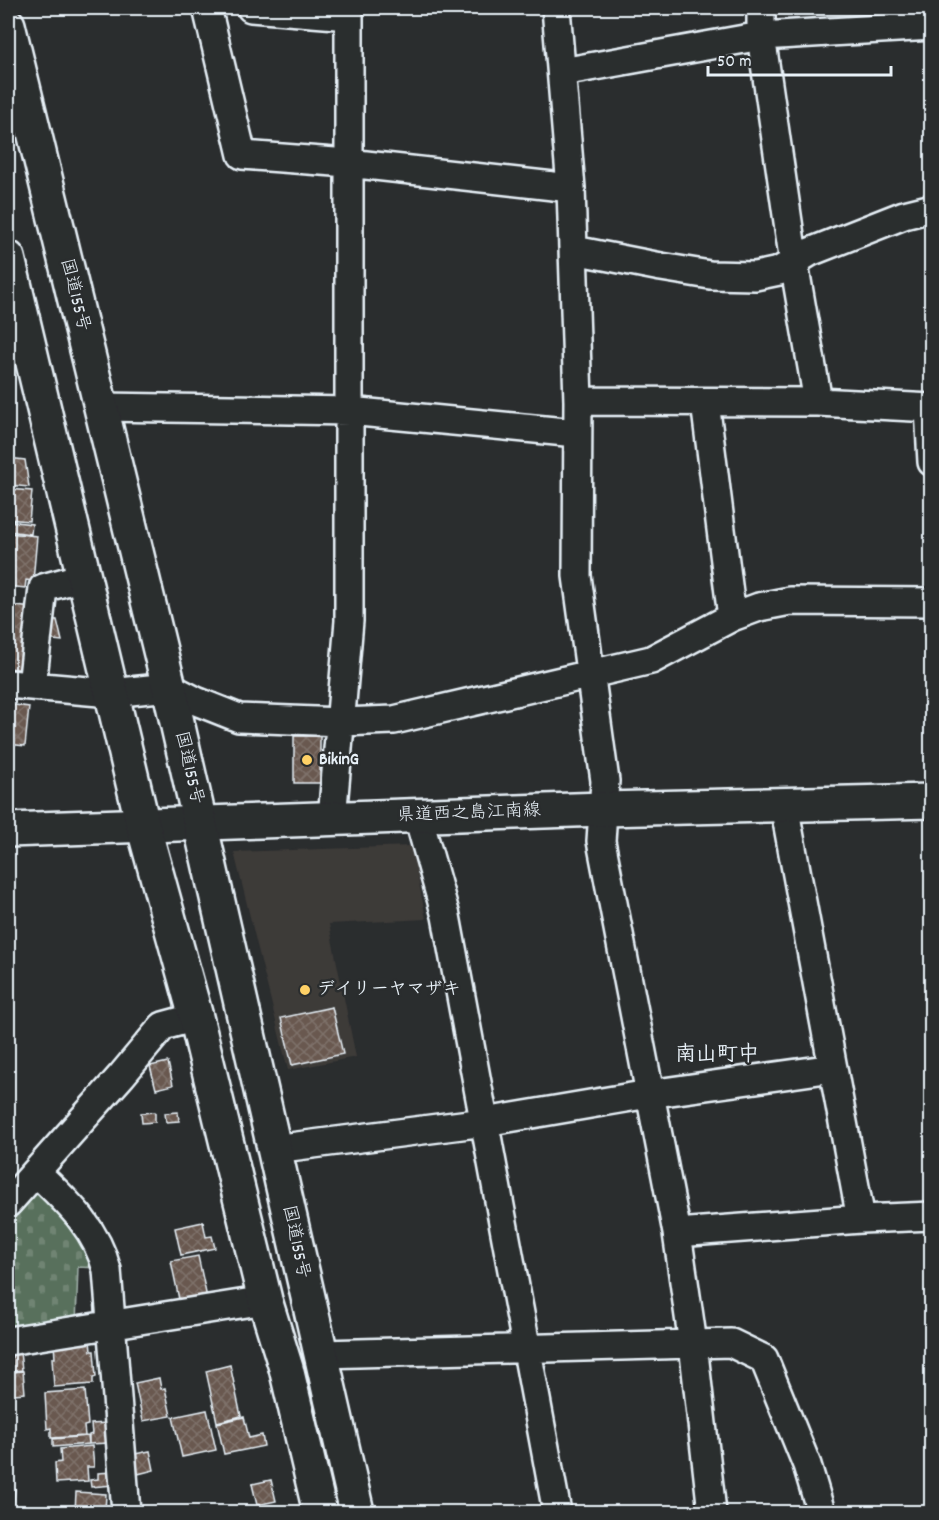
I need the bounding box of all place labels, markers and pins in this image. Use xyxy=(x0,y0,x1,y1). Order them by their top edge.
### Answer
place label: BikinG xyxy=(319,748,359,773)
marker: BikinG xyxy=(300,753,314,767)
place label: デイリーヤマザキ xyxy=(317,978,461,1003)
marker: デイリーヤマザキ xyxy=(298,983,312,997)

